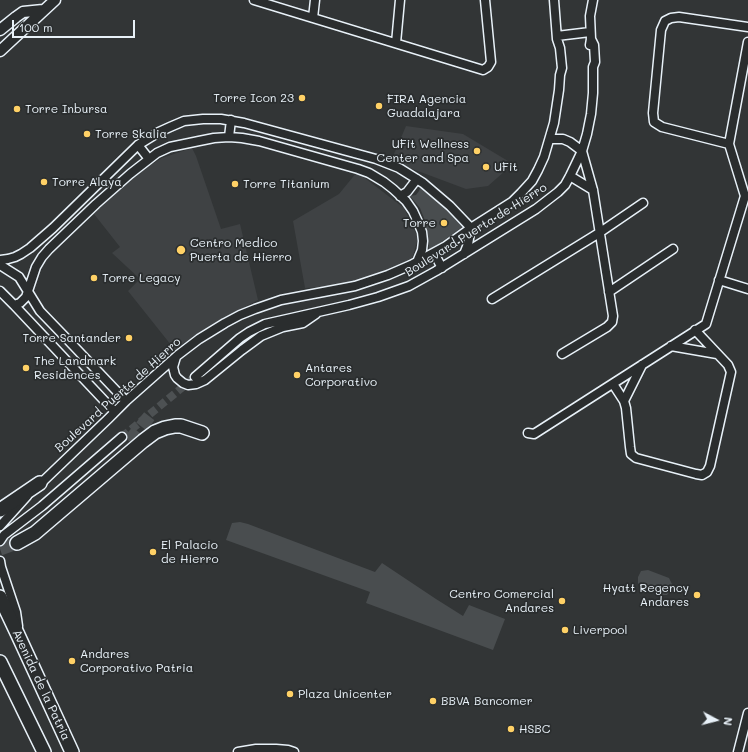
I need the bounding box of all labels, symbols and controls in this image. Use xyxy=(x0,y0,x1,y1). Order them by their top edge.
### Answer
scale bar xyxy=(14,12,137,38)
text: 100 m xyxy=(19,19,53,35)
place label: Torre Icon 23 xyxy=(213,91,294,105)
place label: FIRA Agencia Guadalajara xyxy=(387,92,466,120)
marker: Torre Icon 23 xyxy=(297,93,307,103)
marker: FIRA Agencia Guadalajara xyxy=(374,101,384,111)
place label: Torre Inbursa xyxy=(25,102,108,116)
marker: Torre Inbursa xyxy=(12,104,22,114)
place label: Torre Skalia xyxy=(95,127,167,141)
marker: Torre Skalia xyxy=(82,129,92,139)
place label: UFit Wellness Center and Spa xyxy=(377,137,469,165)
marker: UFit Wellness Center and Spa xyxy=(472,146,482,156)
place label: UFit xyxy=(494,160,518,174)
marker: UFit xyxy=(481,162,491,172)
place label: Torre Alaya xyxy=(52,175,122,189)
marker: Torre Alaya xyxy=(39,177,49,187)
place label: Torre Titanium xyxy=(243,177,330,191)
marker: Torre Titanium xyxy=(230,179,240,189)
street label: Boulevard Puerta de Hierro xyxy=(402,180,550,280)
place label: Torre xyxy=(403,216,436,230)
marker: Torre xyxy=(439,218,449,228)
place label: Centro Medico Puerta de Hierro xyxy=(190,236,292,264)
marker: Centro Medico Puerta de Hierro xyxy=(175,244,187,256)
place label: Torre Legacy xyxy=(102,271,181,285)
marker: Torre Legacy xyxy=(89,273,99,283)
place label: Torre Santander xyxy=(23,331,121,345)
marker: Torre Santander xyxy=(124,333,134,343)
street label: Boulevard Puerta de Hierro xyxy=(52,335,184,455)
place label: The Landmark Residences xyxy=(34,354,116,382)
place label: Antares Corporativo xyxy=(305,361,377,389)
marker: The Landmark Residences xyxy=(21,363,31,373)
marker: Antares Corporativo xyxy=(292,370,302,380)
place label: El Palacio de Hierro xyxy=(161,538,219,566)
marker: El Palacio de Hierro xyxy=(148,547,158,557)
place label: Hyatt Regency Andares xyxy=(603,581,689,609)
place label: Centro Comercial Andares xyxy=(449,587,554,615)
marker: Hyatt Regency Andares xyxy=(692,590,702,600)
marker: Centro Comercial Andares xyxy=(557,596,567,606)
place label: Liverpool xyxy=(573,623,627,637)
marker: Liverpool xyxy=(560,625,570,635)
street label: Avenida de la Patria xyxy=(9,627,73,743)
place label: Andares Corporativo Patria xyxy=(80,647,193,675)
marker: Andares Corporativo Patria xyxy=(67,656,77,666)
place label: Plaza Unicenter xyxy=(298,687,392,701)
marker: Plaza Unicenter xyxy=(285,689,295,699)
place label: BBVA Bancomer xyxy=(441,694,533,708)
marker: BBVA Bancomer xyxy=(428,696,438,706)
north arrow xyxy=(696,700,736,740)
text: N xyxy=(720,716,736,727)
place label: HSBC xyxy=(519,722,550,736)
marker: HSBC xyxy=(506,724,516,734)

